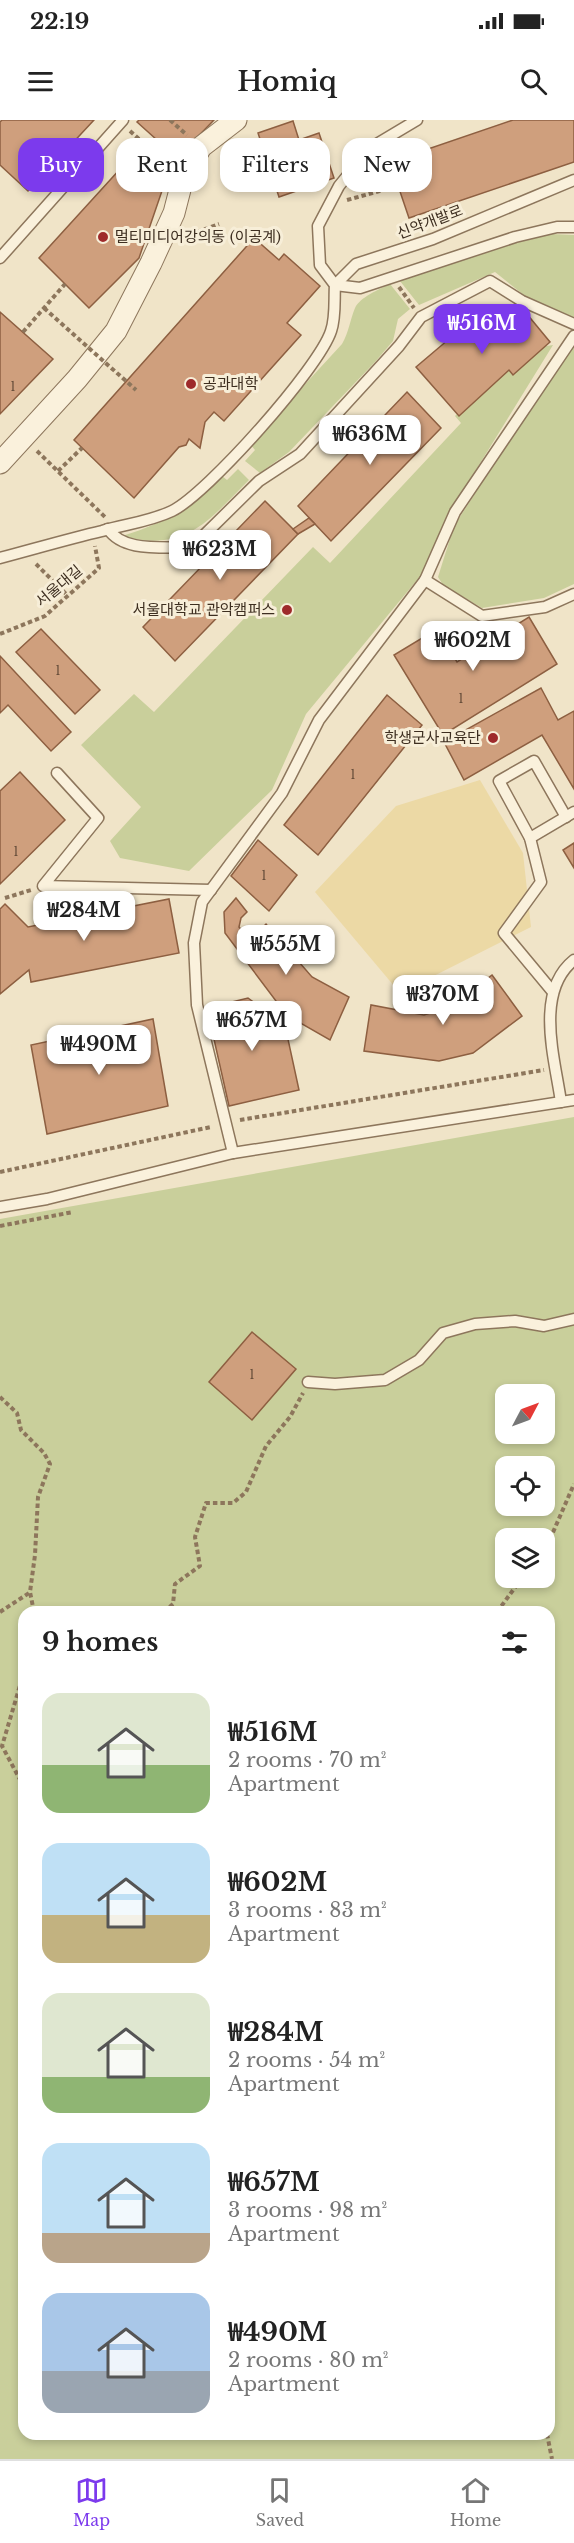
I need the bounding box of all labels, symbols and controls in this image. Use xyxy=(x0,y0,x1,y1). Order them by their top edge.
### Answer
text: 22:19 xyxy=(30,8,89,35)
icon: menu xyxy=(24,65,57,98)
text: Homiq xyxy=(237,65,337,98)
icon: search xyxy=(517,65,550,98)
chip: Buy xyxy=(18,138,104,192)
chip: Rent xyxy=(116,138,208,192)
chip: Filters xyxy=(220,138,330,192)
chip: New xyxy=(342,138,432,192)
street label: 신약개발로 xyxy=(394,200,465,243)
place label: 멀티미디어강의동 (이공계) xyxy=(115,227,281,246)
marker: 멀티미디어강의동 (이공계) xyxy=(96,230,110,244)
pin: ₩516M xyxy=(440,304,524,355)
text: ₩516M xyxy=(448,311,516,335)
place label: 공과대학 xyxy=(203,374,258,393)
marker: 공과대학 xyxy=(184,377,198,391)
house number: 1 xyxy=(10,379,16,394)
pin: ₩636M xyxy=(328,415,412,466)
text: ₩636M xyxy=(333,422,407,446)
pin: ₩623M xyxy=(178,530,262,581)
text: ₩623M xyxy=(183,537,257,561)
street label: 서울대길 xyxy=(31,561,86,611)
place label: 서울대학교 관악캠퍼스 xyxy=(133,600,275,619)
marker: 서울대학교 관악캠퍼스 xyxy=(280,603,294,617)
pin: ₩602M xyxy=(431,621,515,672)
text: ₩602M xyxy=(435,628,511,652)
house number: 1 xyxy=(55,663,61,678)
house number: 1 xyxy=(458,691,464,706)
place label: 학생군사교육단 xyxy=(384,728,481,747)
marker: 학생군사교육단 xyxy=(486,731,500,745)
house number: 1 xyxy=(350,767,356,782)
house number: 1 xyxy=(13,844,19,859)
house number: 1 xyxy=(261,868,267,883)
pin: ₩284M xyxy=(42,891,126,942)
text: ₩284M xyxy=(47,898,121,922)
pin: ₩555M xyxy=(244,925,328,976)
text: ₩555M xyxy=(251,932,321,956)
pin: ₩370M xyxy=(401,975,485,1026)
text: ₩370M xyxy=(407,982,479,1006)
pin: ₩657M xyxy=(210,1001,294,1052)
text: ₩657M xyxy=(217,1008,287,1032)
pin: ₩490M xyxy=(57,1025,141,1076)
text: ₩490M xyxy=(61,1032,137,1056)
house number: 1 xyxy=(249,1367,255,1382)
north arrow xyxy=(495,1384,555,1444)
map controls xyxy=(495,1384,555,1588)
button: locate xyxy=(495,1456,555,1516)
button: layers xyxy=(495,1528,555,1588)
text: 9 homes xyxy=(42,1626,158,1658)
icon: filters xyxy=(498,1626,531,1659)
text: ₩516M xyxy=(228,1716,317,1748)
icon: home xyxy=(90,1717,162,1789)
text: 2 rooms · 70 m² xyxy=(228,1748,386,1772)
text: Apartment xyxy=(228,1772,339,1796)
text: ₩602M xyxy=(228,1866,327,1898)
icon: home xyxy=(90,1867,162,1939)
text: 3 rooms · 83 m² xyxy=(228,1898,387,1922)
text: Apartment xyxy=(228,1922,339,1946)
text: ₩284M xyxy=(228,2016,324,2048)
icon: home xyxy=(90,2017,162,2089)
text: 2 rooms · 54 m² xyxy=(228,2048,385,2072)
text: Apartment xyxy=(228,2072,339,2096)
text: ₩657M xyxy=(228,2166,320,2198)
icon: home xyxy=(90,2167,162,2239)
text: 3 rooms · 98 m² xyxy=(228,2198,387,2222)
text: Apartment xyxy=(228,2222,339,2246)
text: ₩490M xyxy=(228,2316,327,2348)
icon: home xyxy=(90,2317,162,2389)
text: 2 rooms · 80 m² xyxy=(228,2348,389,2372)
text: Apartment xyxy=(228,2372,339,2396)
tab: Map xyxy=(73,2474,110,2530)
tab: Saved xyxy=(256,2474,304,2530)
tab: Home xyxy=(450,2474,501,2530)

